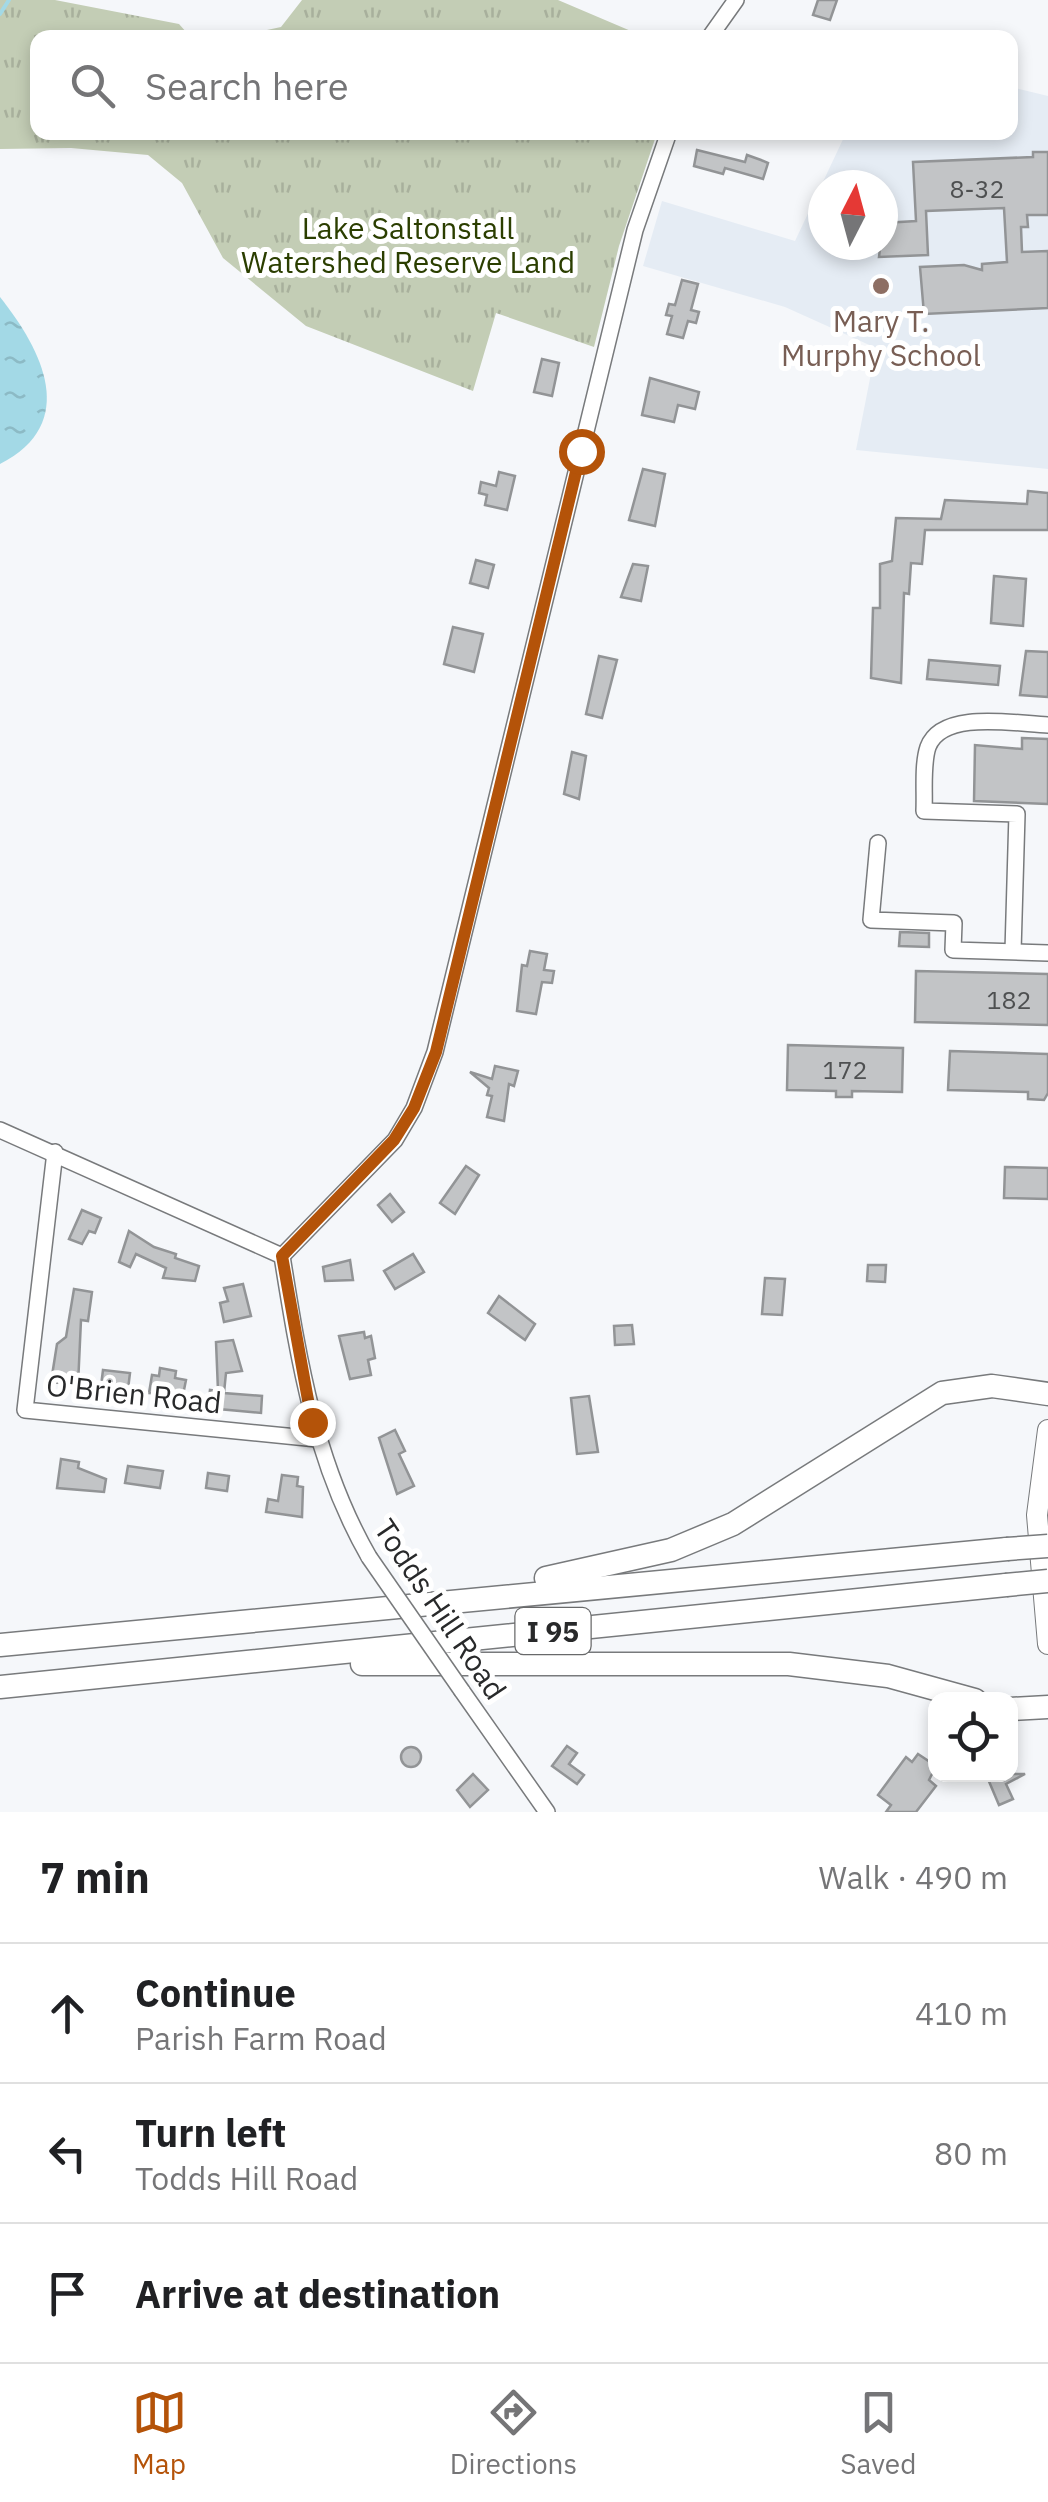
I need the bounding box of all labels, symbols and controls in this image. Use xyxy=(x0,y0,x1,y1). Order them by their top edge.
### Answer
search box xyxy=(30,30,1018,140)
icon: search xyxy=(65,58,120,113)
text: Search here xyxy=(145,61,349,110)
north arrow xyxy=(808,170,898,260)
house number: 8-32 xyxy=(950,172,1004,205)
park label: Lake Saltonstall Watershed Reserve Land xyxy=(241,208,575,281)
marker: Mary T. Murphy School xyxy=(870,275,892,297)
place label: Mary T. Murphy School xyxy=(781,301,981,374)
route start xyxy=(559,429,605,475)
house number: 182 xyxy=(986,983,1032,1016)
house number: 172 xyxy=(822,1053,868,1086)
street label: O'Brien Road xyxy=(45,1364,223,1422)
route end xyxy=(290,1400,336,1446)
street label: Todds Hill Road xyxy=(366,1511,516,1707)
road number: I 95 xyxy=(516,1608,590,1654)
map controls xyxy=(928,1692,1018,1782)
button: locate xyxy=(928,1692,1018,1782)
text: 7 min xyxy=(40,1850,150,1905)
text: Walk · 490 m xyxy=(819,1856,1008,1898)
text: Continue xyxy=(135,1968,296,2017)
icon: ahead xyxy=(40,1986,95,2041)
text: 410 m xyxy=(915,1992,1008,2034)
text: Parish Farm Road xyxy=(135,2017,387,2059)
text: Turn left xyxy=(135,2108,286,2157)
icon: left xyxy=(40,2126,95,2181)
text: 80 m xyxy=(934,2132,1008,2174)
text: Todds Hill Road xyxy=(135,2157,358,2199)
icon: arrive xyxy=(40,2266,95,2321)
text: Arrive at destination xyxy=(135,2269,500,2318)
tab: Map xyxy=(132,2385,187,2482)
tab: Directions xyxy=(450,2385,577,2482)
tab: Saved xyxy=(840,2385,916,2482)

